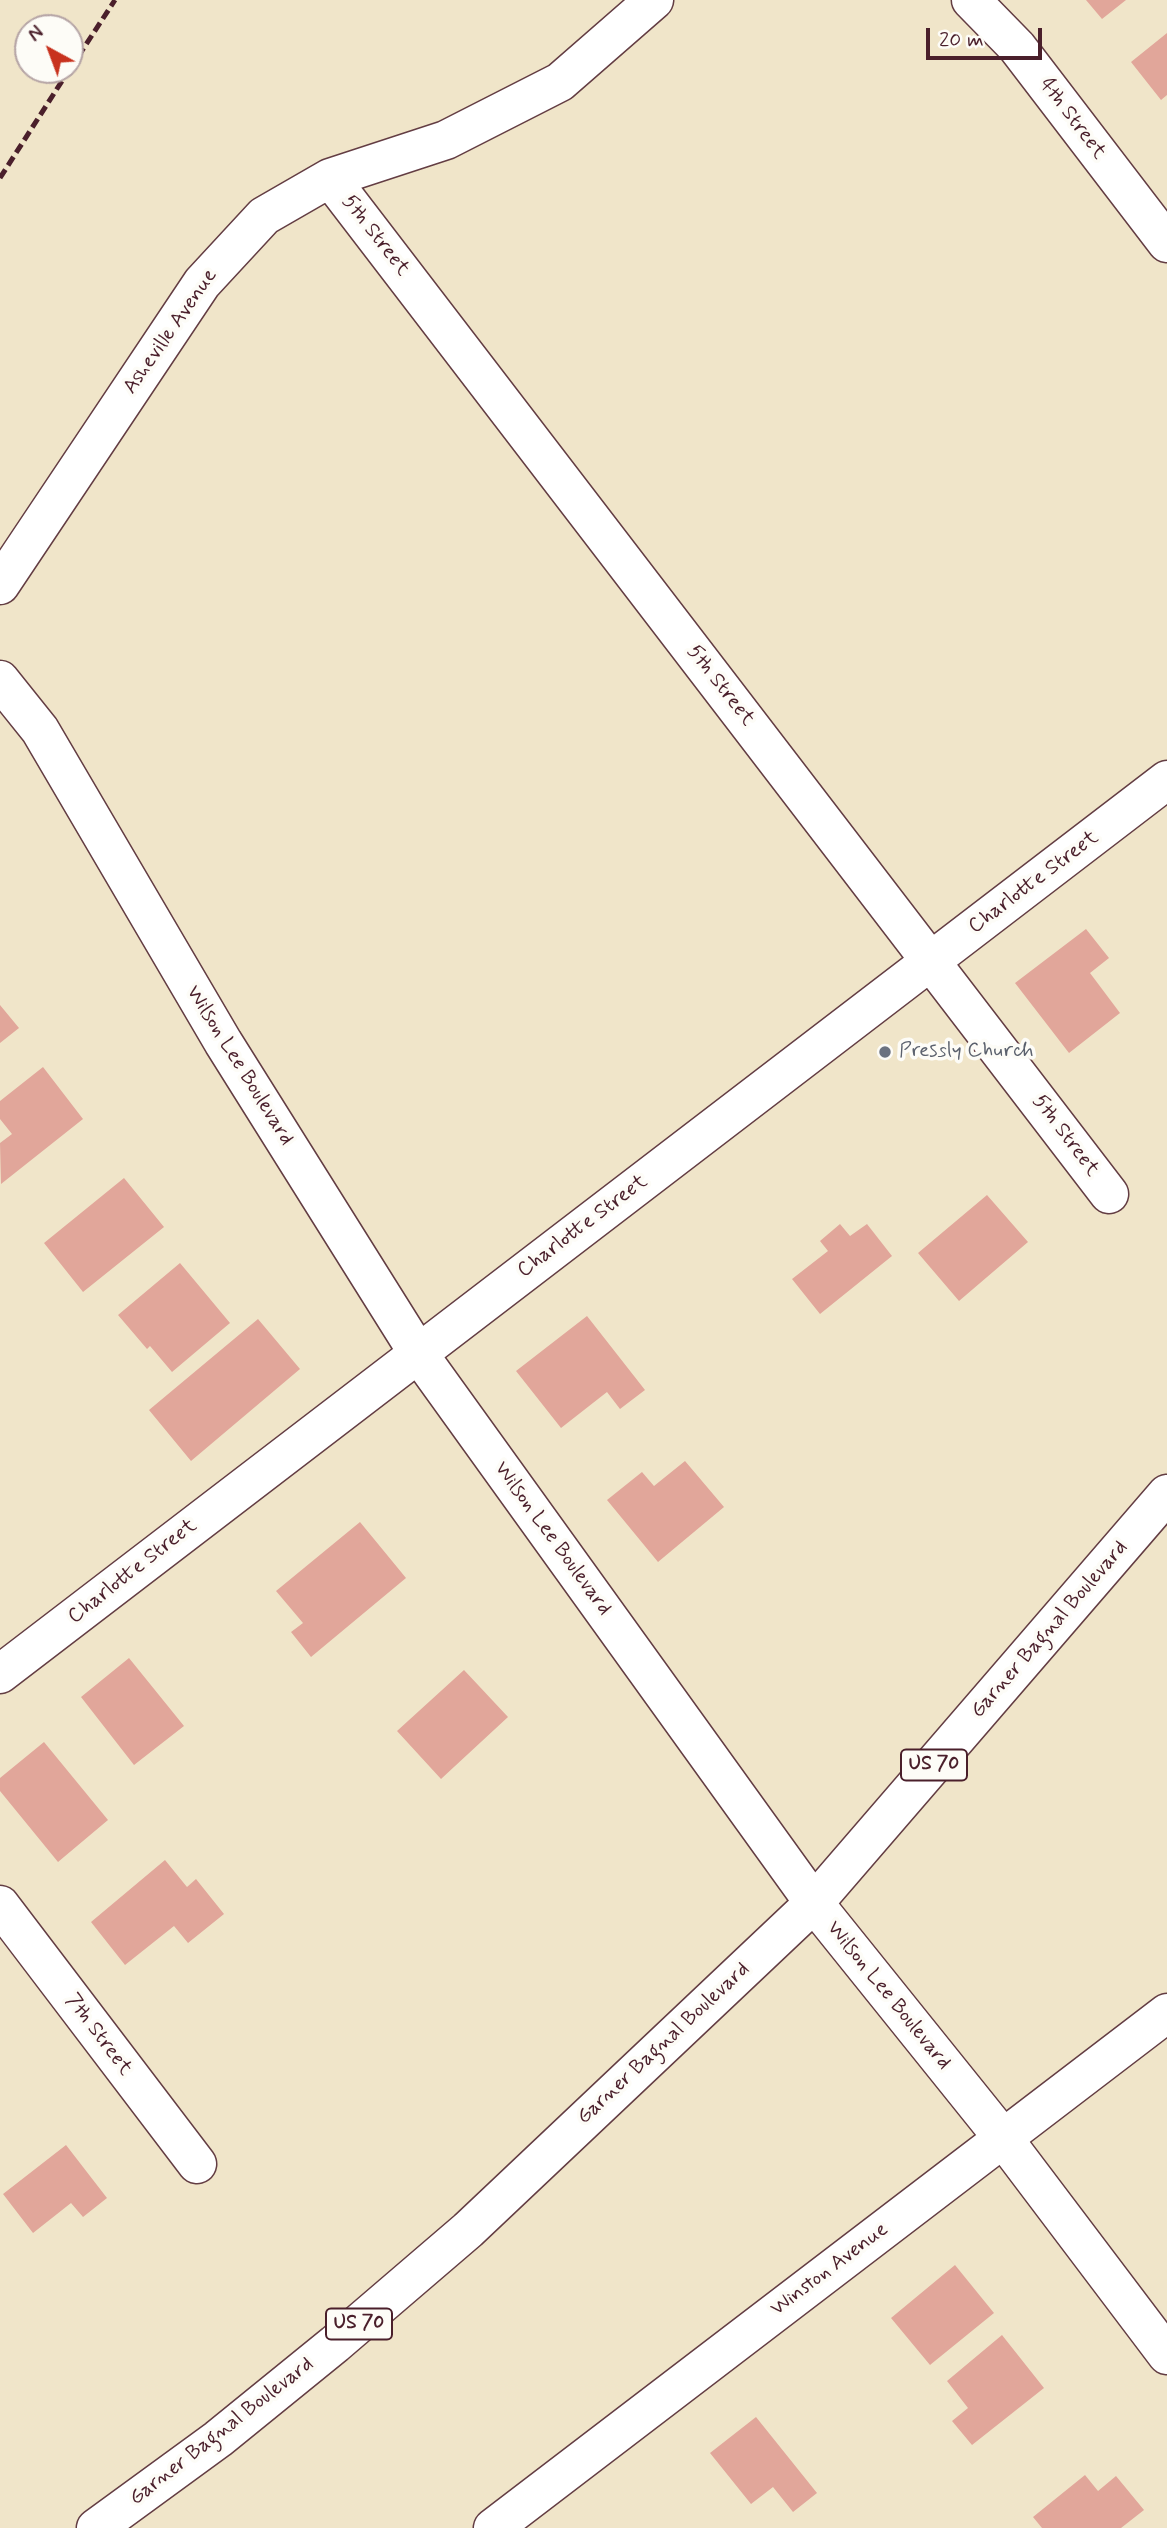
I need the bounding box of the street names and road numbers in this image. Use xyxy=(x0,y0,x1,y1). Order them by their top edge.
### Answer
street label: 4th Street xyxy=(1033,73,1111,165)
street label: 5th Street xyxy=(335,190,415,282)
street label: Asheville Avenue xyxy=(119,265,223,399)
street label: 5th Street xyxy=(680,640,760,732)
street label: Charlotte Street xyxy=(964,826,1104,940)
street label: Wilson Lee Boulevard xyxy=(180,981,298,1151)
street label: 5th Street xyxy=(1026,1090,1104,1182)
street label: Charlotte Street xyxy=(513,1170,653,1284)
street label: Wilson Lee Boulevard xyxy=(488,1457,616,1621)
street label: Charlotte Street xyxy=(64,1514,202,1630)
street label: Garner Bagnal Boulevard xyxy=(966,1536,1134,1724)
road number: US 70 xyxy=(901,1750,967,1780)
street label: Wilson Lee Boulevard xyxy=(820,1917,956,2075)
street label: Garner Bagnal Boulevard xyxy=(573,1957,755,2131)
street label: 7th Street xyxy=(59,1989,137,2081)
street label: Winston Avenue xyxy=(766,2218,894,2322)
road number: US 70 xyxy=(326,2308,392,2340)
street label: Garner Bagnal Boulevard xyxy=(125,2352,319,2512)

